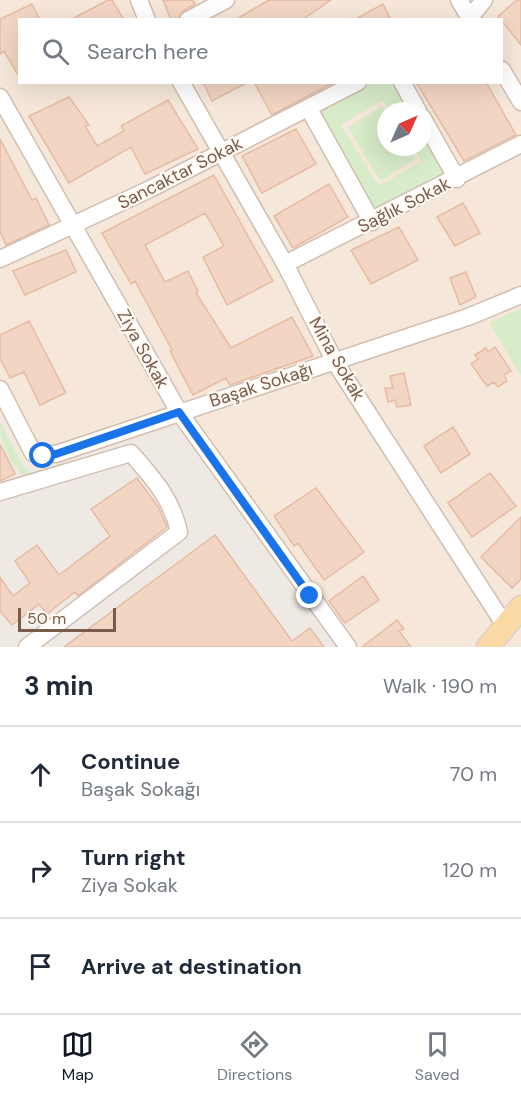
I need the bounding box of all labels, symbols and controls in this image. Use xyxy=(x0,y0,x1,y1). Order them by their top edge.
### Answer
search box xyxy=(18,18,503,84)
icon: search xyxy=(39,35,72,68)
text: Search here xyxy=(87,37,208,66)
north arrow xyxy=(377,102,431,156)
street label: Sancaktar Sokak xyxy=(114,131,246,215)
street label: Sağlık Sokak xyxy=(353,171,455,239)
street label: Ziya Sokak xyxy=(111,305,175,393)
street label: Mina Sokak xyxy=(303,313,371,405)
street label: Başak Sokağı xyxy=(206,357,316,413)
route start xyxy=(29,442,55,468)
route end xyxy=(296,582,322,608)
scale bar xyxy=(18,605,116,632)
text: 50 m xyxy=(27,608,66,629)
text: 3 min xyxy=(24,669,93,703)
text: Walk · 190 m xyxy=(383,673,497,699)
text: Continue xyxy=(81,747,180,776)
icon: ahead xyxy=(24,758,57,791)
text: 70 m xyxy=(450,761,497,787)
text: Başak Sokağı xyxy=(81,776,200,802)
text: Turn right xyxy=(81,843,186,872)
icon: right xyxy=(24,854,57,887)
text: 120 m xyxy=(443,857,497,883)
text: Ziya Sokak xyxy=(81,872,178,898)
icon: arrive xyxy=(24,950,57,983)
text: Arrive at destination xyxy=(81,952,302,981)
tab: Map xyxy=(61,1028,94,1085)
tab: Directions xyxy=(217,1028,292,1085)
tab: Saved xyxy=(415,1028,460,1085)

